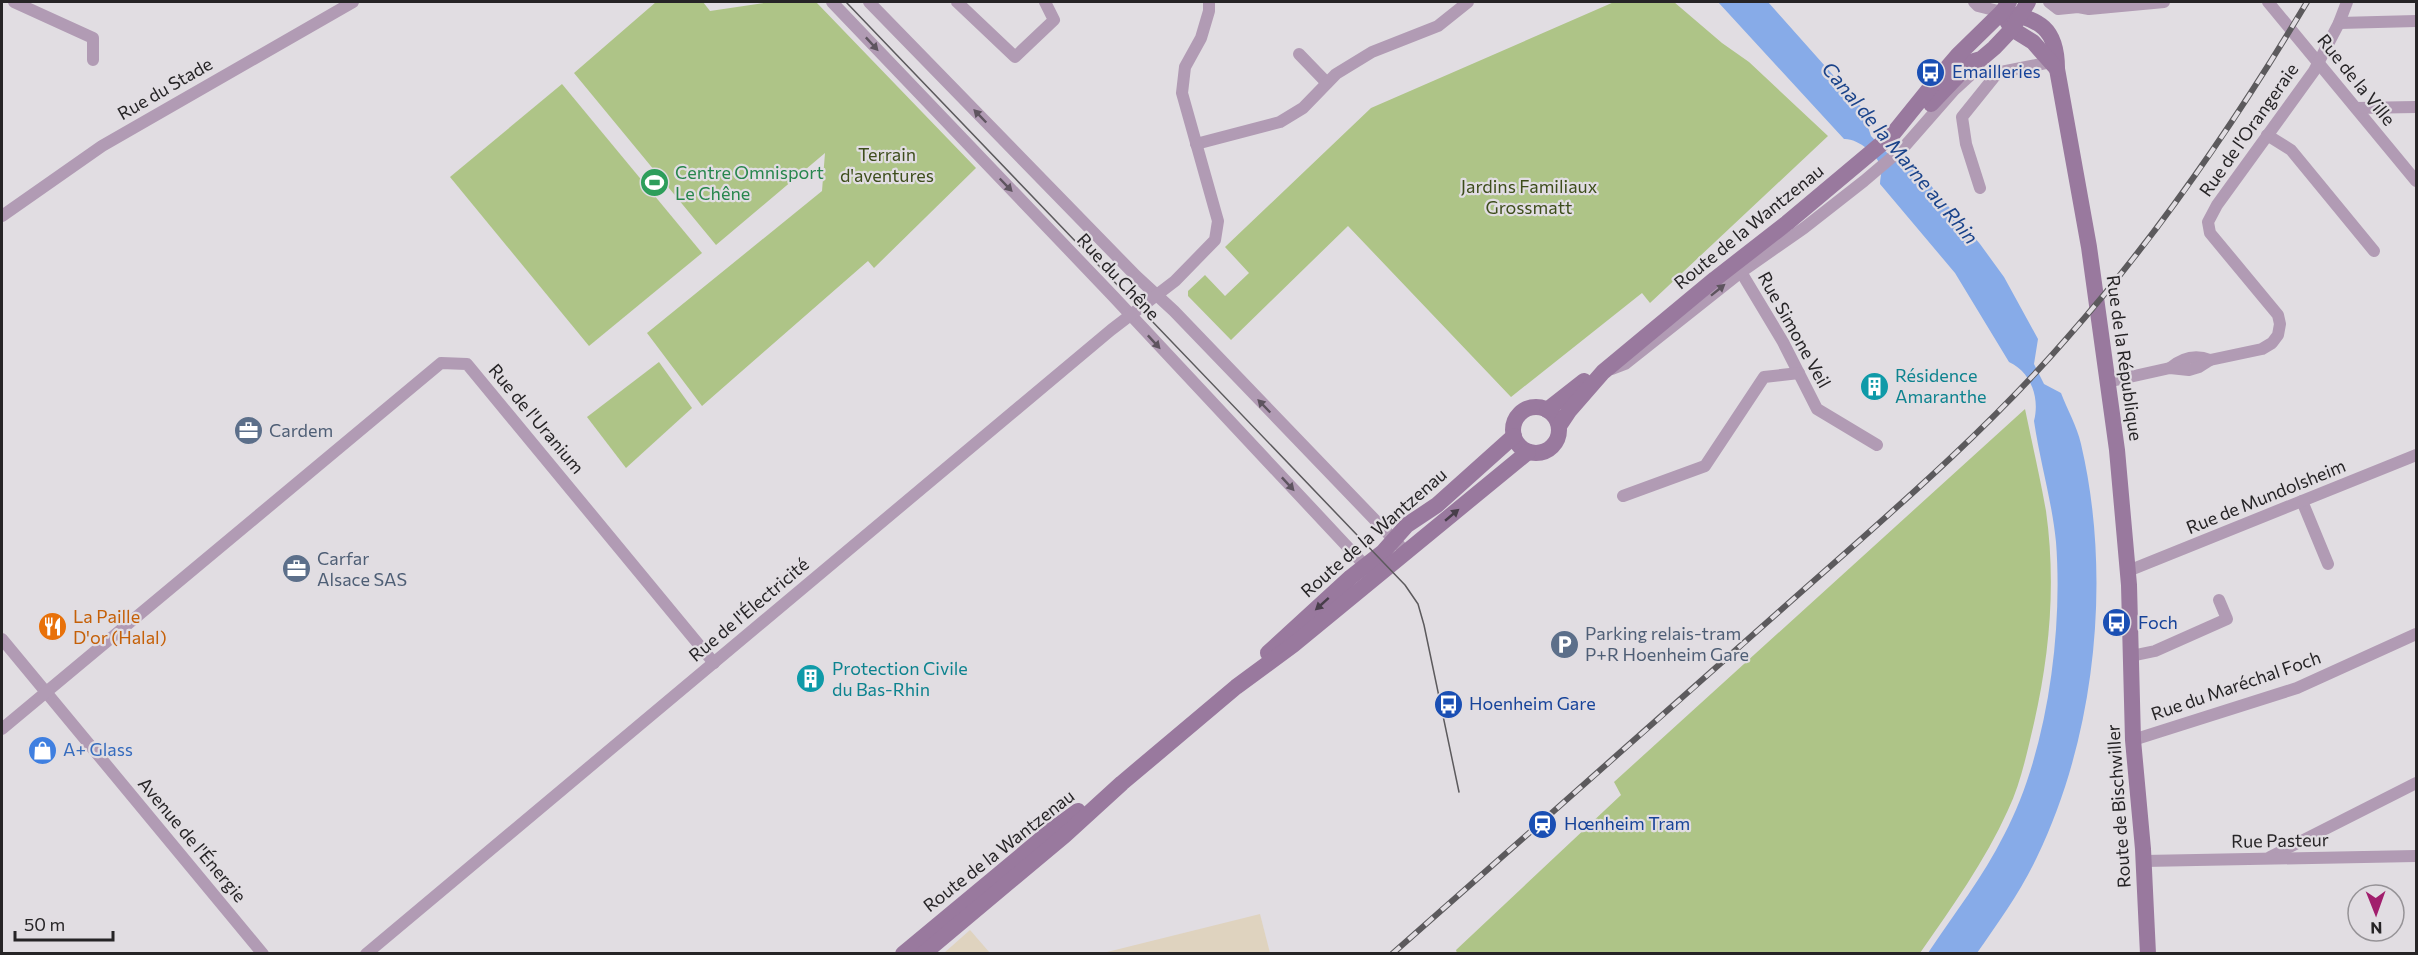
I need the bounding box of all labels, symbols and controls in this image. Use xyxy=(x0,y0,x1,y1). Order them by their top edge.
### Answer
street label: Rue de la Ville xyxy=(2313,29,2400,130)
one-way arrow xyxy=(865,36,878,51)
street label: Rue du Stade xyxy=(113,52,216,124)
water label: Canal de la Marne au Rhin xyxy=(1818,56,1984,248)
bus stop icon: Emailleries xyxy=(1915,56,1947,88)
street label: Rue de l'Orangeraie xyxy=(2194,59,2302,200)
place label: Emailleries xyxy=(1952,60,2041,82)
one-way arrow xyxy=(974,110,988,124)
park label: Terrain d'aventures xyxy=(840,143,934,186)
street label: Route de la Wantzenau xyxy=(1669,159,1828,293)
place label: Centre Omnisport Le Chêne xyxy=(675,161,824,204)
sports icon: Centre Omnisport Le Chêne xyxy=(638,167,670,199)
park label: Jardins Familiaux Grossmatt xyxy=(1461,175,1598,218)
one-way arrow xyxy=(999,178,1013,192)
street label: Rue du Chêne xyxy=(1073,228,1165,324)
street label: Rue Simone Veil xyxy=(1754,267,1836,392)
street label: Rue de la République xyxy=(2102,273,2148,442)
one-way arrow xyxy=(1710,283,1726,296)
one-way arrow xyxy=(1147,335,1161,349)
street label: Rue de l'Uranium xyxy=(484,359,589,478)
place label: Résidence Amaranthe xyxy=(1895,364,1986,407)
building icon: Résidence Amaranthe xyxy=(1858,370,1890,402)
one-way arrow xyxy=(1257,399,1271,413)
office icon: Cardem xyxy=(232,415,264,447)
place label: Cardem xyxy=(269,419,333,441)
street label: Rue de Mundolsheim xyxy=(2183,454,2349,538)
street label: Route de la Wantzenau xyxy=(1296,463,1451,602)
one-way arrow xyxy=(1281,477,1295,492)
one-way arrow xyxy=(1444,509,1460,522)
place label: Carfar Alsace SAS xyxy=(317,547,407,590)
office icon: Carfar Alsace SAS xyxy=(280,553,312,585)
street label: Rue de l'Électricité xyxy=(684,553,813,666)
one-way arrow xyxy=(1314,597,1329,611)
place label: La Paille D'or (Halal) xyxy=(73,605,167,648)
bus stop icon: Foch xyxy=(2101,607,2133,639)
restaurant icon: La Paille D'or (Halal) xyxy=(36,611,68,643)
place label: Foch xyxy=(2138,611,2178,633)
place label: Parking relais-tram P+R Hoenheim Gare xyxy=(1585,622,1749,665)
parking icon: Parking relais-tram P+R Hoenheim Gare xyxy=(1548,628,1580,660)
street label: Rue du Maréchal Foch xyxy=(2148,646,2324,724)
place label: Protection Civile du Bas-Rhin xyxy=(832,657,968,700)
building icon: Protection Civile du Bas-Rhin xyxy=(795,663,827,695)
bus stop icon: Hoenheim Gare xyxy=(1432,688,1464,720)
place label: Hoenheim Gare xyxy=(1469,692,1596,714)
street label: Route de Bischwiller xyxy=(2101,723,2135,889)
shop icon: A+ Glass xyxy=(26,734,58,766)
place label: A+ Glass xyxy=(63,738,133,760)
street label: Avenue de l'Énergie xyxy=(134,772,252,906)
street label: Route de la Wantzenau xyxy=(918,784,1078,916)
station icon: Hœnheim Tram xyxy=(1527,808,1559,840)
place label: Hœnheim Tram xyxy=(1564,812,1690,834)
street label: Rue Pasteur xyxy=(2231,828,2329,852)
north arrow xyxy=(2346,883,2406,943)
scale bar xyxy=(15,904,112,942)
text: 50 m xyxy=(24,913,65,935)
text: N xyxy=(2370,919,2382,938)

